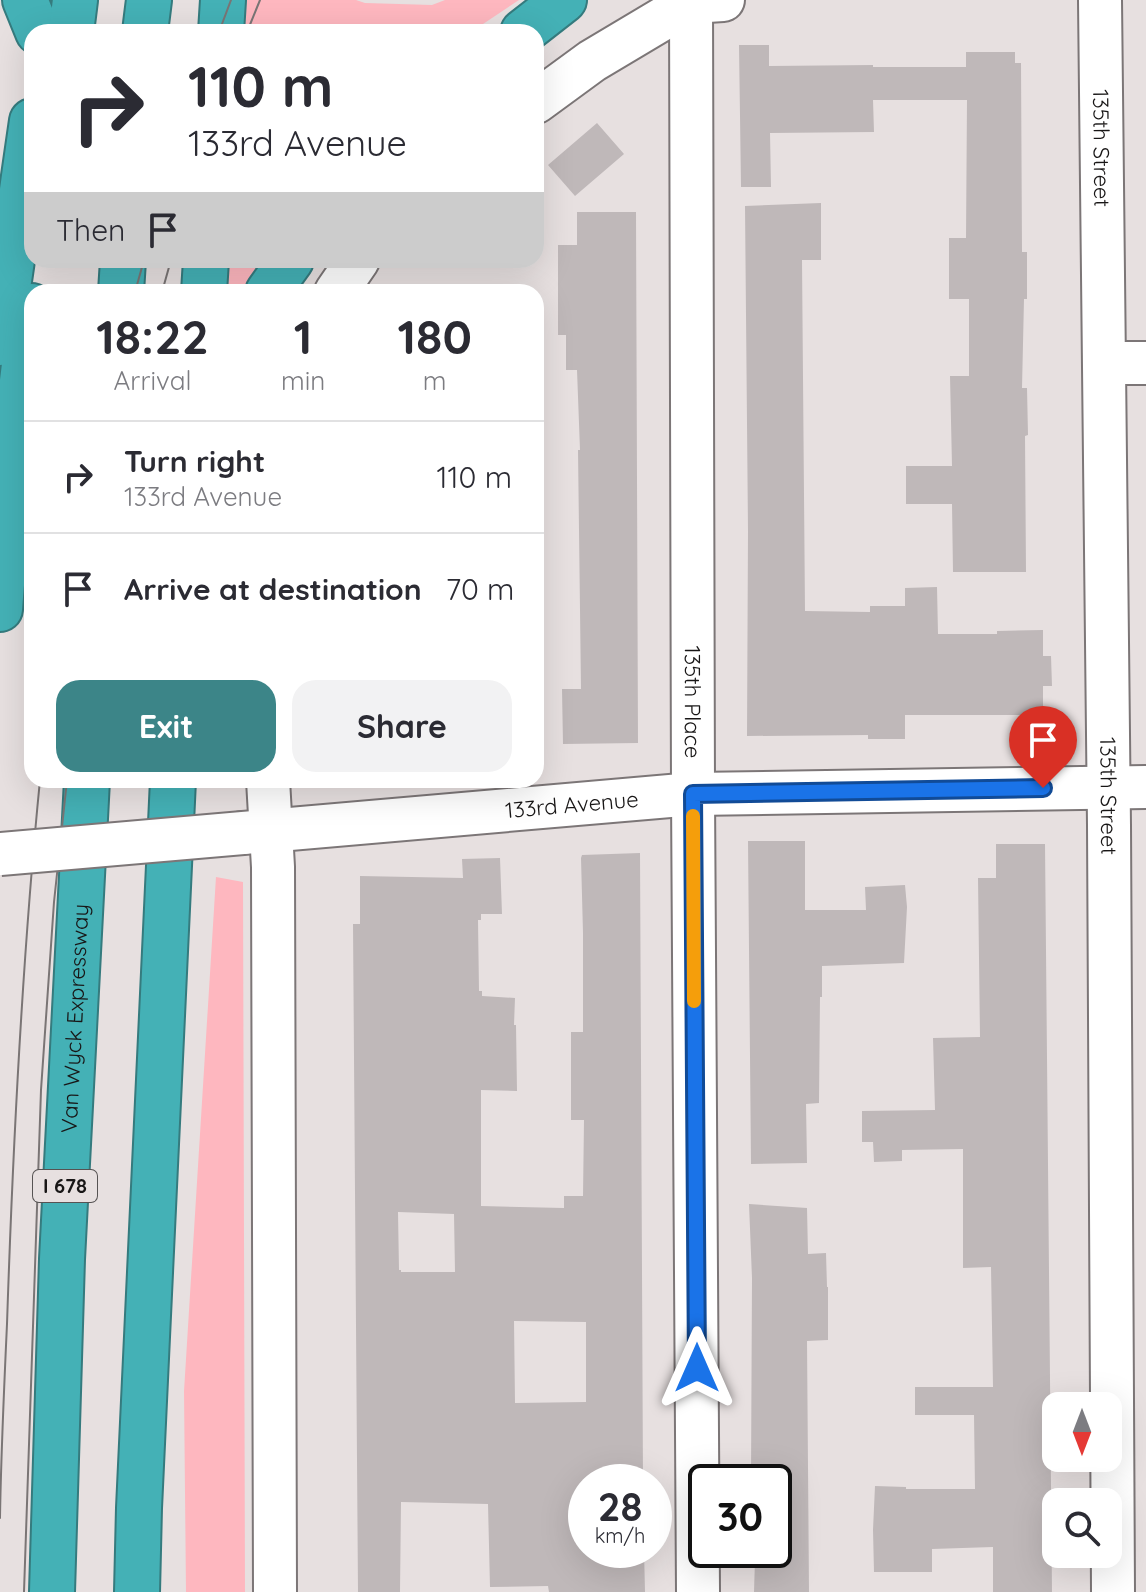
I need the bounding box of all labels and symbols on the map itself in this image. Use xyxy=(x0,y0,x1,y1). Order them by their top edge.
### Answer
street label: 135th Street xyxy=(1087,89,1116,207)
street label: 135th Place xyxy=(679,645,707,759)
pin xyxy=(1009,706,1077,788)
street label: 135th Street xyxy=(1094,737,1123,855)
street label: 133rd Avenue xyxy=(504,785,640,824)
street label: Van Wyck Expressway xyxy=(55,903,95,1134)
road number: I 678 xyxy=(33,1170,97,1202)
position arrow xyxy=(655,1326,739,1410)
north arrow xyxy=(1042,1392,1122,1472)
speed limit sign: 30 xyxy=(688,1464,792,1568)

